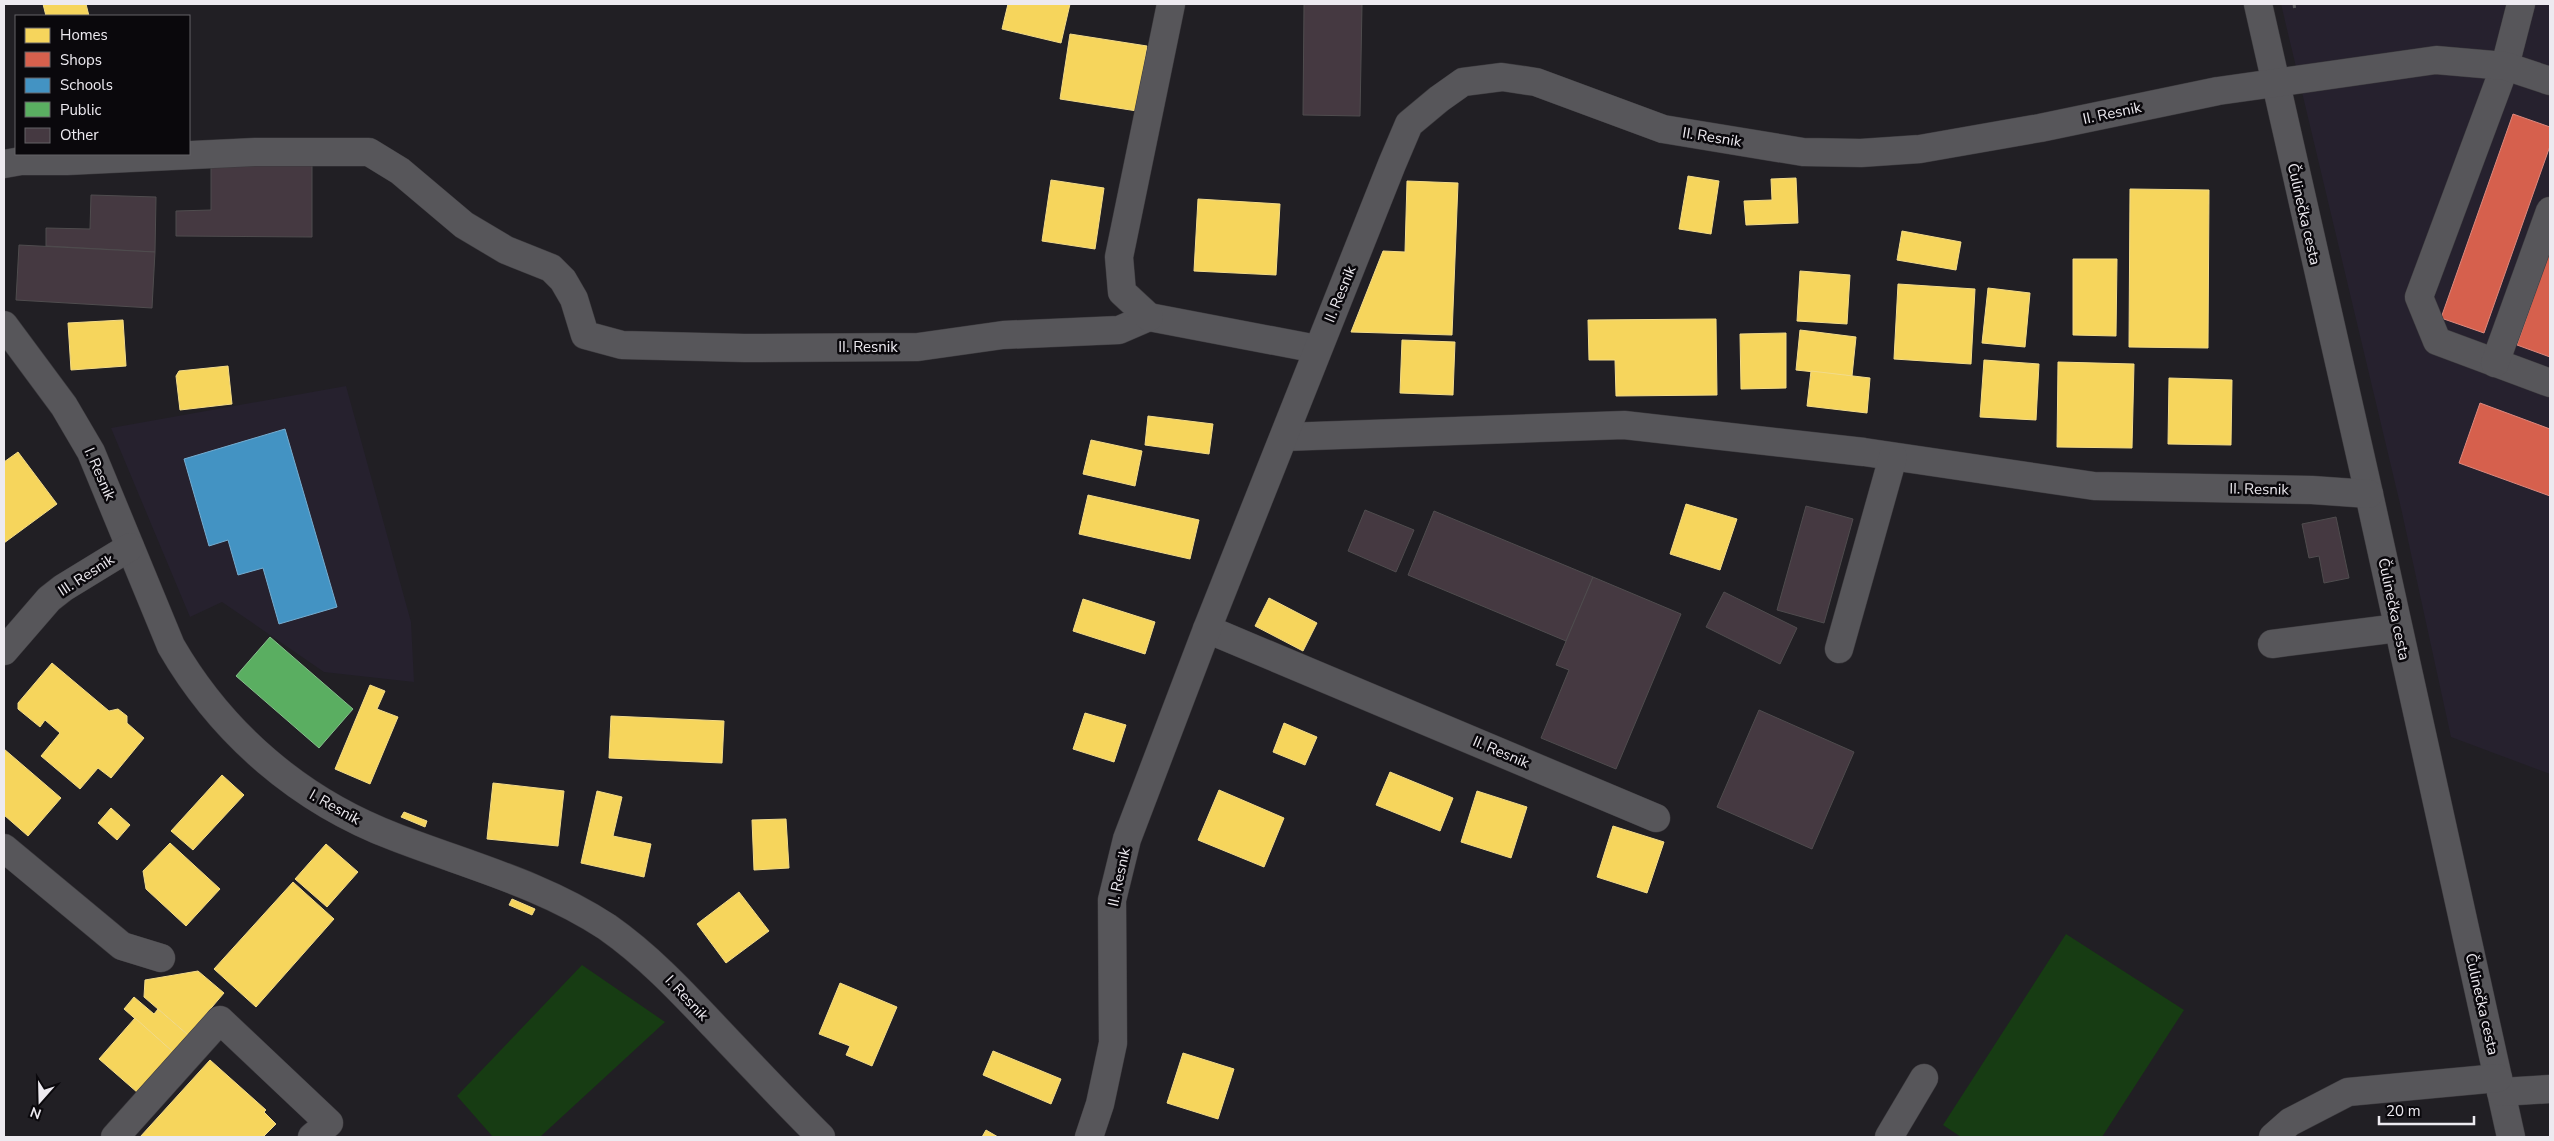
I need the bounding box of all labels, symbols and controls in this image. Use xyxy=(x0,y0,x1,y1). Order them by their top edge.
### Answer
legend xyxy=(15,15,190,155)
text: Homes xyxy=(60,25,108,45)
text: Shops xyxy=(60,50,102,70)
text: Schools xyxy=(60,75,113,95)
street label: II. Resnik xyxy=(2081,97,2144,129)
text: Public xyxy=(60,100,101,120)
street label: II. Resnik xyxy=(1681,122,1743,152)
text: Other xyxy=(60,125,99,145)
street label: Čulinečka cesta xyxy=(2283,161,2326,267)
street label: II. Resnik xyxy=(1320,262,1361,325)
street label: II. Resnik xyxy=(838,337,898,357)
street label: I. Resnik xyxy=(80,444,121,504)
street label: II. Resnik xyxy=(2229,478,2289,500)
street label: III. Resnik xyxy=(54,549,118,601)
street label: Čulinečka cesta xyxy=(2373,556,2416,662)
street label: II. Resnik xyxy=(1470,731,1533,773)
street label: I. Resnik xyxy=(306,785,365,829)
street label: II. Resnik xyxy=(1103,845,1135,908)
street label: Čulinečka cesta xyxy=(2461,951,2504,1057)
street label: I. Resnik xyxy=(661,971,714,1026)
north arrow xyxy=(15,1076,65,1126)
scale bar xyxy=(2379,1094,2474,1126)
text: 20 m xyxy=(2386,1101,2421,1121)
text: N xyxy=(28,1102,44,1123)

